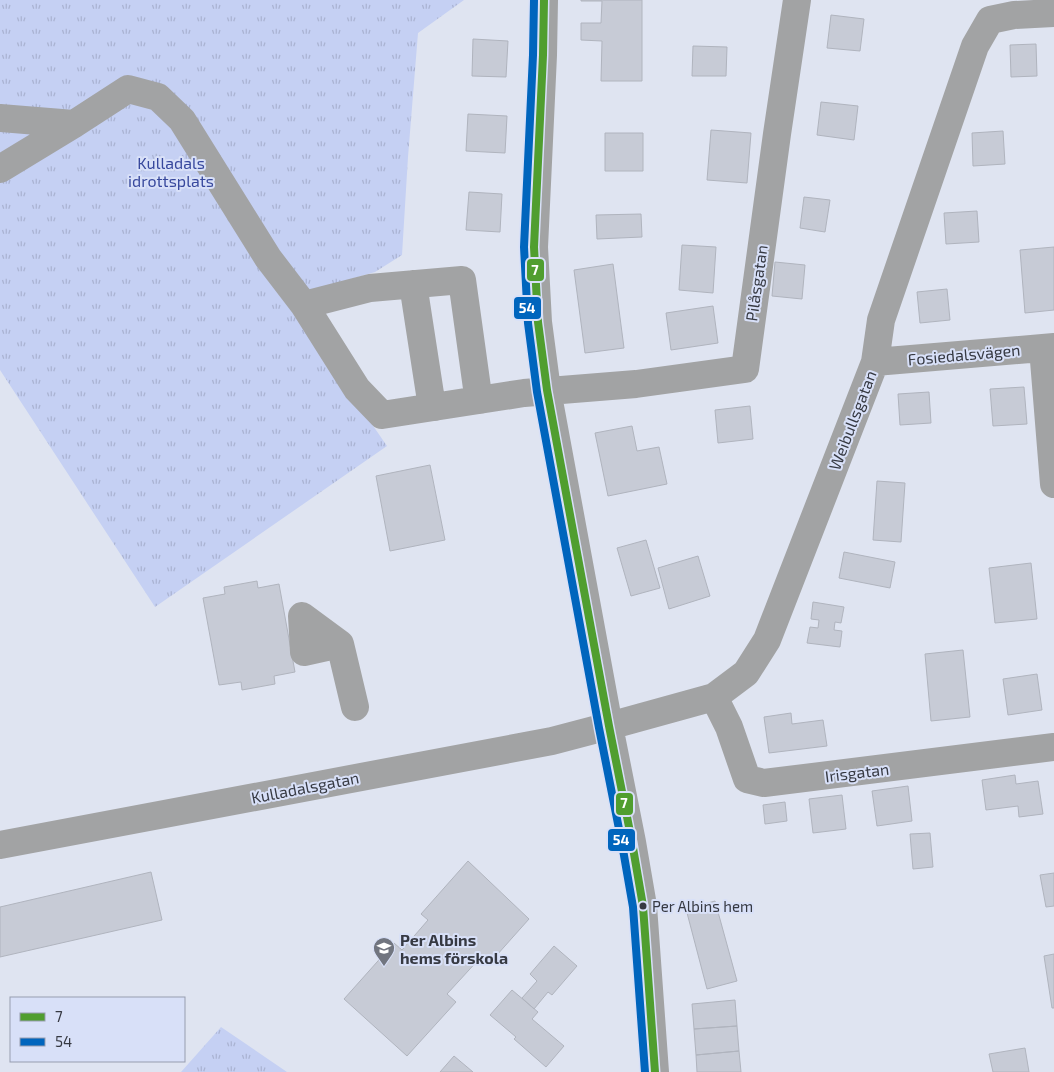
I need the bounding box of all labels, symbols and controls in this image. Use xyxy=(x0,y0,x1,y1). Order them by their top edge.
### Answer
park label: Kulladals idrottsplats xyxy=(128,153,214,190)
street label: Pilåsgatan xyxy=(741,244,771,322)
line badge: 7 xyxy=(526,258,545,282)
text: 7 xyxy=(531,261,539,278)
line badge: 54 xyxy=(513,296,542,320)
text: 54 xyxy=(519,299,535,316)
street label: Fosiedalsvägen xyxy=(907,340,1021,368)
street label: Weibullsgatan xyxy=(824,368,880,472)
street label: Irisgatan xyxy=(824,759,890,785)
street label: Kulladalsgatan xyxy=(249,767,361,807)
line badge: 7 xyxy=(615,792,634,816)
text: 7 xyxy=(620,794,628,811)
line badge: 54 xyxy=(607,828,636,852)
text: 54 xyxy=(613,831,629,848)
place label: Per Albins hem xyxy=(652,897,753,915)
marker: Per Albins hem xyxy=(638,901,648,911)
place label: Per Albins hems förskola xyxy=(400,930,508,967)
school or university icon: Per Albins hems förskola xyxy=(372,936,396,967)
legend xyxy=(10,997,185,1062)
text: 7 xyxy=(55,1007,63,1025)
text: 54 xyxy=(55,1032,72,1050)

